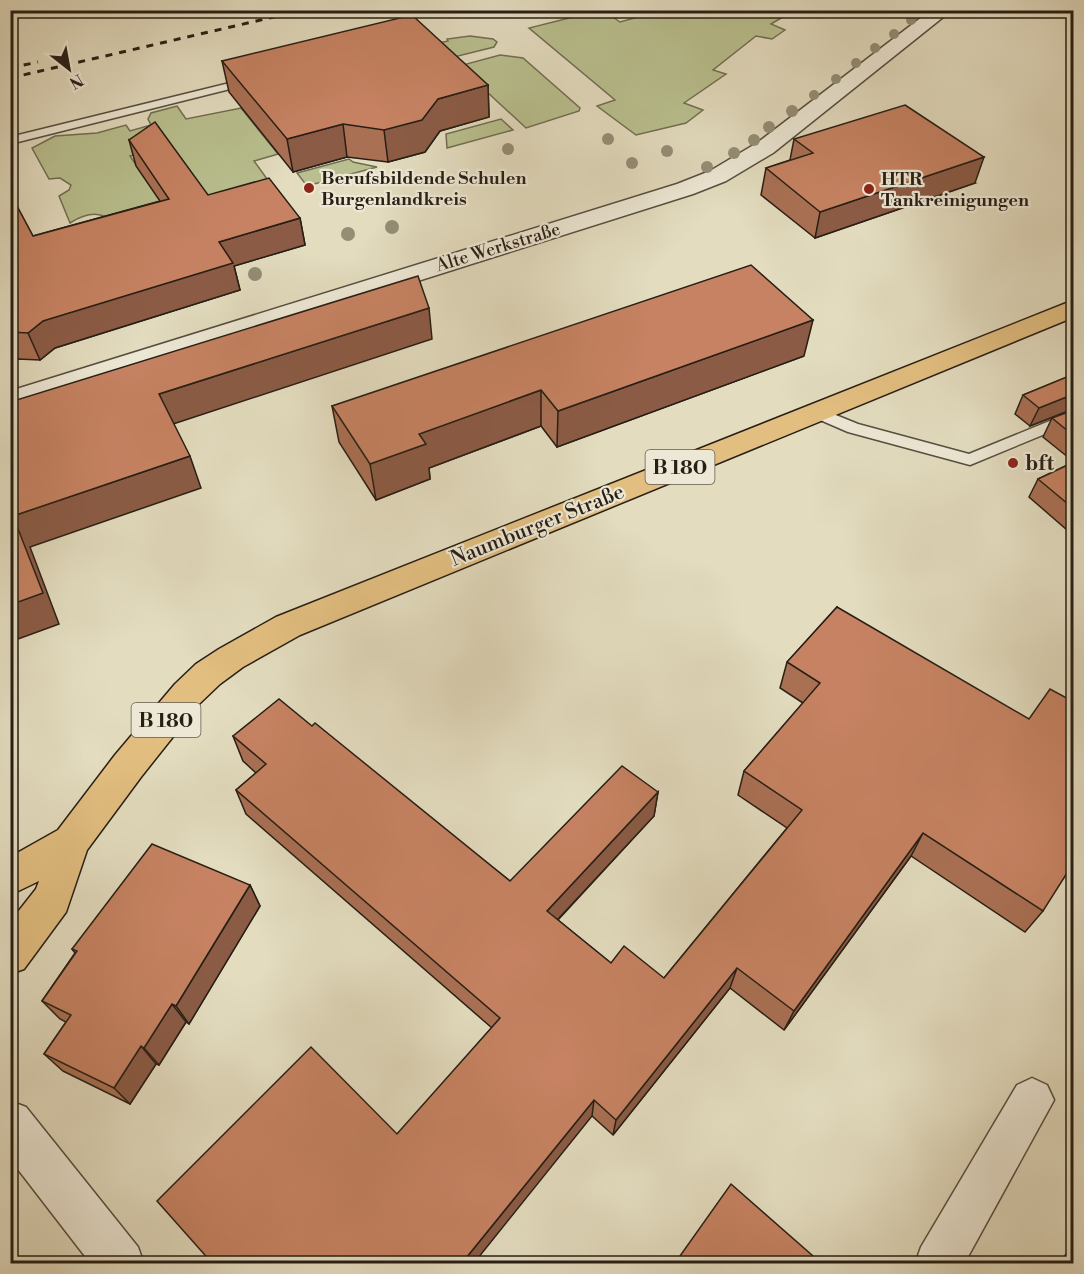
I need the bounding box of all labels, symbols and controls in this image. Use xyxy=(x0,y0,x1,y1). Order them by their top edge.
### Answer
north arrow xyxy=(39,39,99,99)
text: N xyxy=(65,69,87,93)
place label: Berufsbildende Schulen Burgenlandkreis xyxy=(321,167,526,211)
place label: HTR Tankreinigungen xyxy=(881,168,1029,212)
marker: Berufsbildende Schulen Burgenlandkreis xyxy=(302,181,316,195)
marker: HTR Tankreinigungen xyxy=(862,182,876,196)
street label: Alte Werkstraße xyxy=(432,218,563,278)
road number: B 180 xyxy=(646,450,714,484)
place label: bft xyxy=(1025,451,1054,477)
marker: bft xyxy=(1006,456,1020,470)
street label: Naumburger Straße xyxy=(447,479,628,573)
road number: B 180 xyxy=(132,703,201,737)

